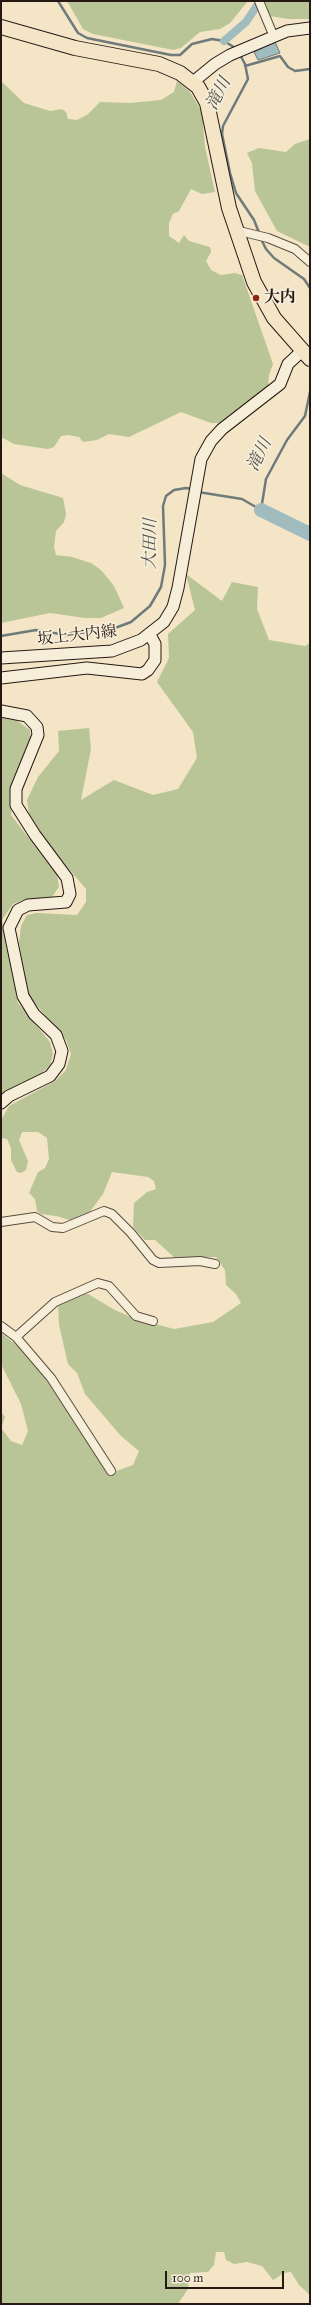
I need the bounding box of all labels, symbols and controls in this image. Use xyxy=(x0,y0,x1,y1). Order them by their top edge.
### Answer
water label: 滝川 xyxy=(202,74,236,114)
place label: 大内 xyxy=(264,288,296,308)
marker: 大内 xyxy=(251,293,261,303)
water label: 滝川 xyxy=(243,435,277,475)
water label: 大田川 xyxy=(140,518,162,570)
street label: 坂上大内線 xyxy=(36,622,118,650)
scale bar xyxy=(167,2263,286,2289)
text: 100 m xyxy=(172,2271,203,2285)

